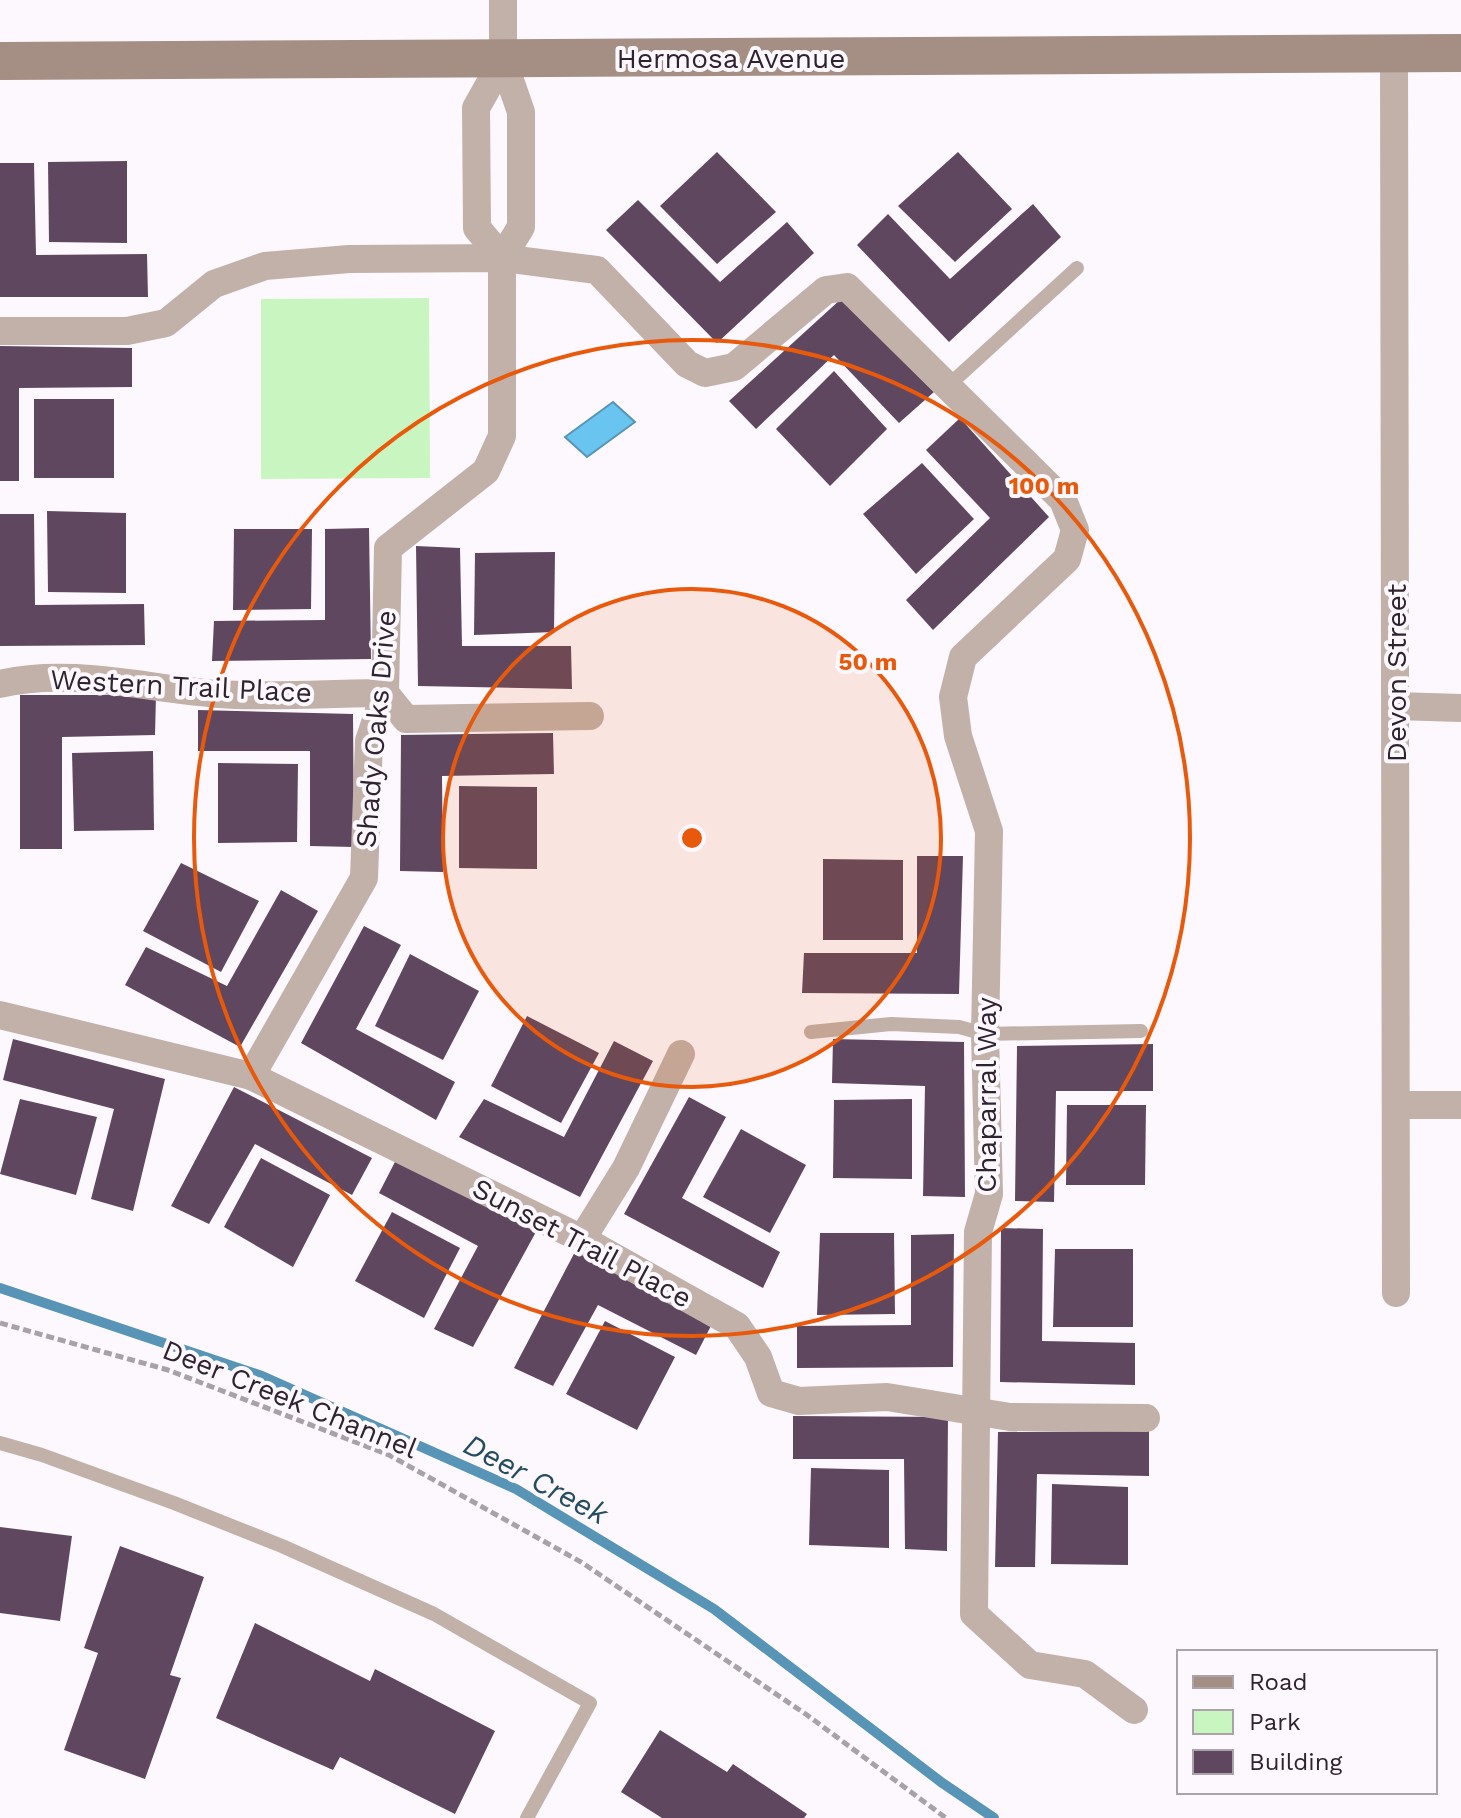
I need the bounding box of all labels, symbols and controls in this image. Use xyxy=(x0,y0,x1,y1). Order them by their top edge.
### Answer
street label: Hermosa Avenue xyxy=(617,42,845,75)
text: 100 m xyxy=(1009,472,1079,500)
street label: Devon Street xyxy=(1380,584,1413,762)
street label: Shady Oaks Drive xyxy=(349,609,403,849)
text: 50 m xyxy=(839,648,897,676)
street label: Western Trail Place xyxy=(49,663,313,709)
centre of rings xyxy=(678,824,706,852)
street label: Chaparral Way xyxy=(970,997,1003,1193)
street label: Sunset Trail Place xyxy=(467,1171,697,1315)
street label: Deer Creek Channel xyxy=(158,1333,423,1465)
water label: Deer Creek xyxy=(458,1426,616,1532)
legend xyxy=(1177,1650,1437,1794)
text: Road xyxy=(1249,1668,1308,1696)
text: Park xyxy=(1249,1708,1301,1736)
text: Building xyxy=(1249,1748,1342,1776)

